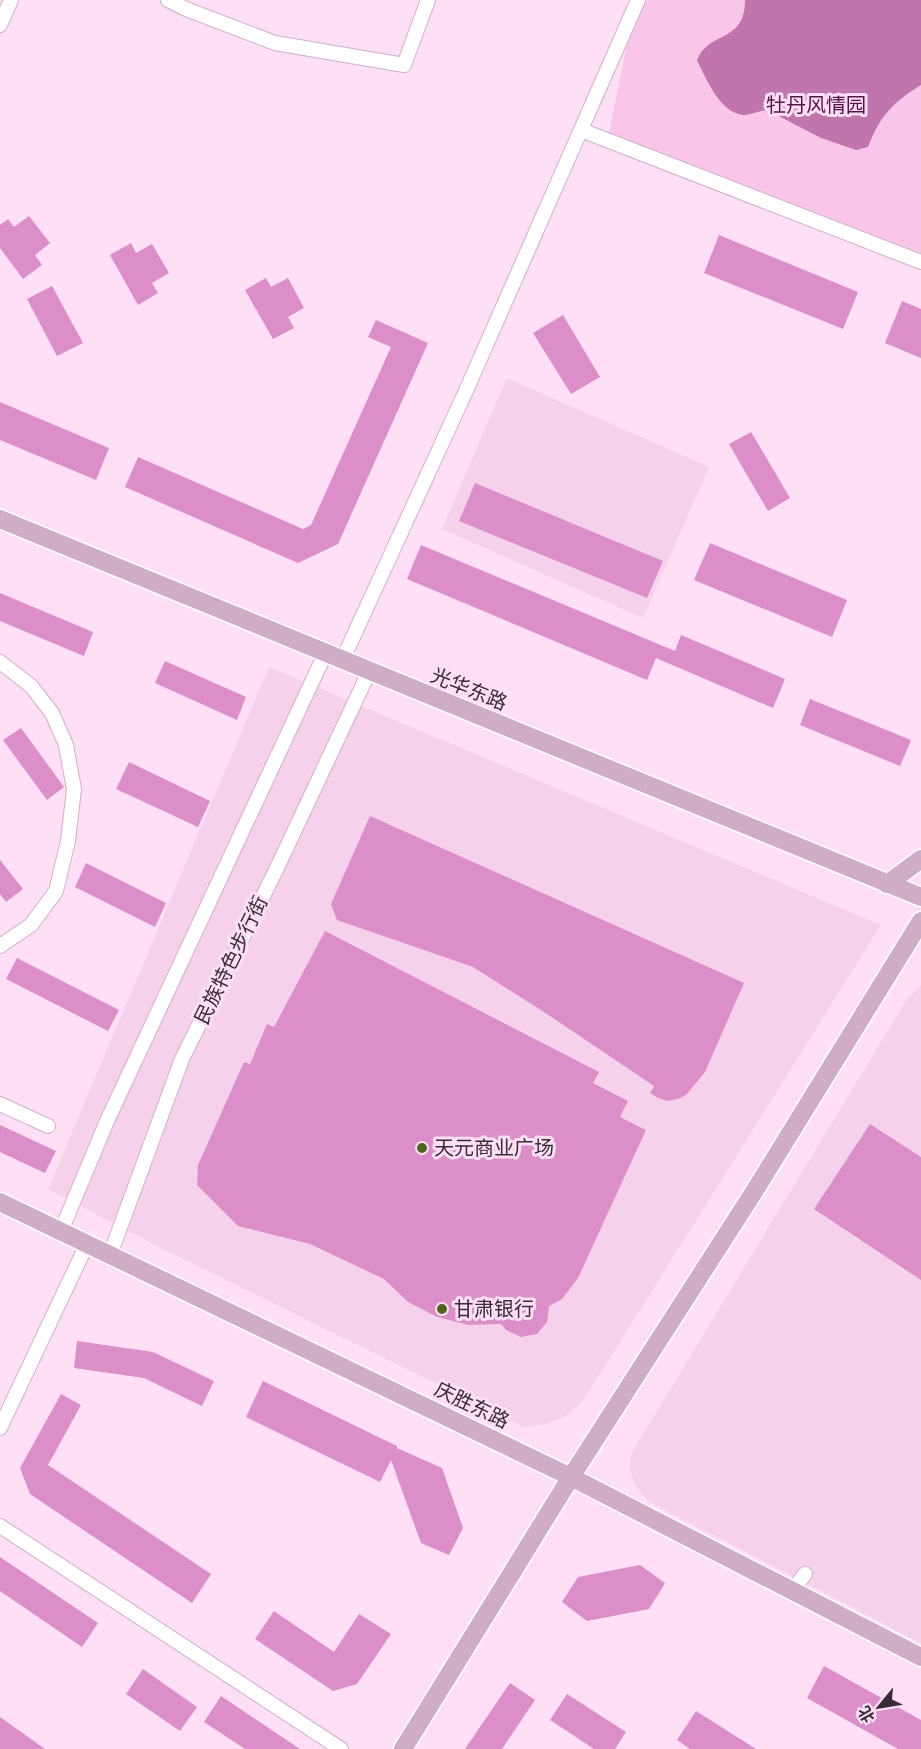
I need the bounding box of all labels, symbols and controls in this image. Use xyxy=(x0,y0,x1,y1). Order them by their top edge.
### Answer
park label: 牡丹风情园 xyxy=(766,93,866,117)
street label: 光华东路 xyxy=(427,663,511,715)
street label: 民族特色步行街 xyxy=(190,892,272,1028)
place label: 天元商业广场 xyxy=(434,1136,554,1160)
marker: 天元商业广场 xyxy=(415,1141,429,1155)
place label: 甘肃银行 xyxy=(454,1297,534,1321)
marker: 甘肃银行 xyxy=(435,1302,449,1316)
street label: 庆胜东路 xyxy=(431,1377,513,1433)
north arrow xyxy=(849,1677,909,1737)
text: 北 xyxy=(853,1703,879,1726)

